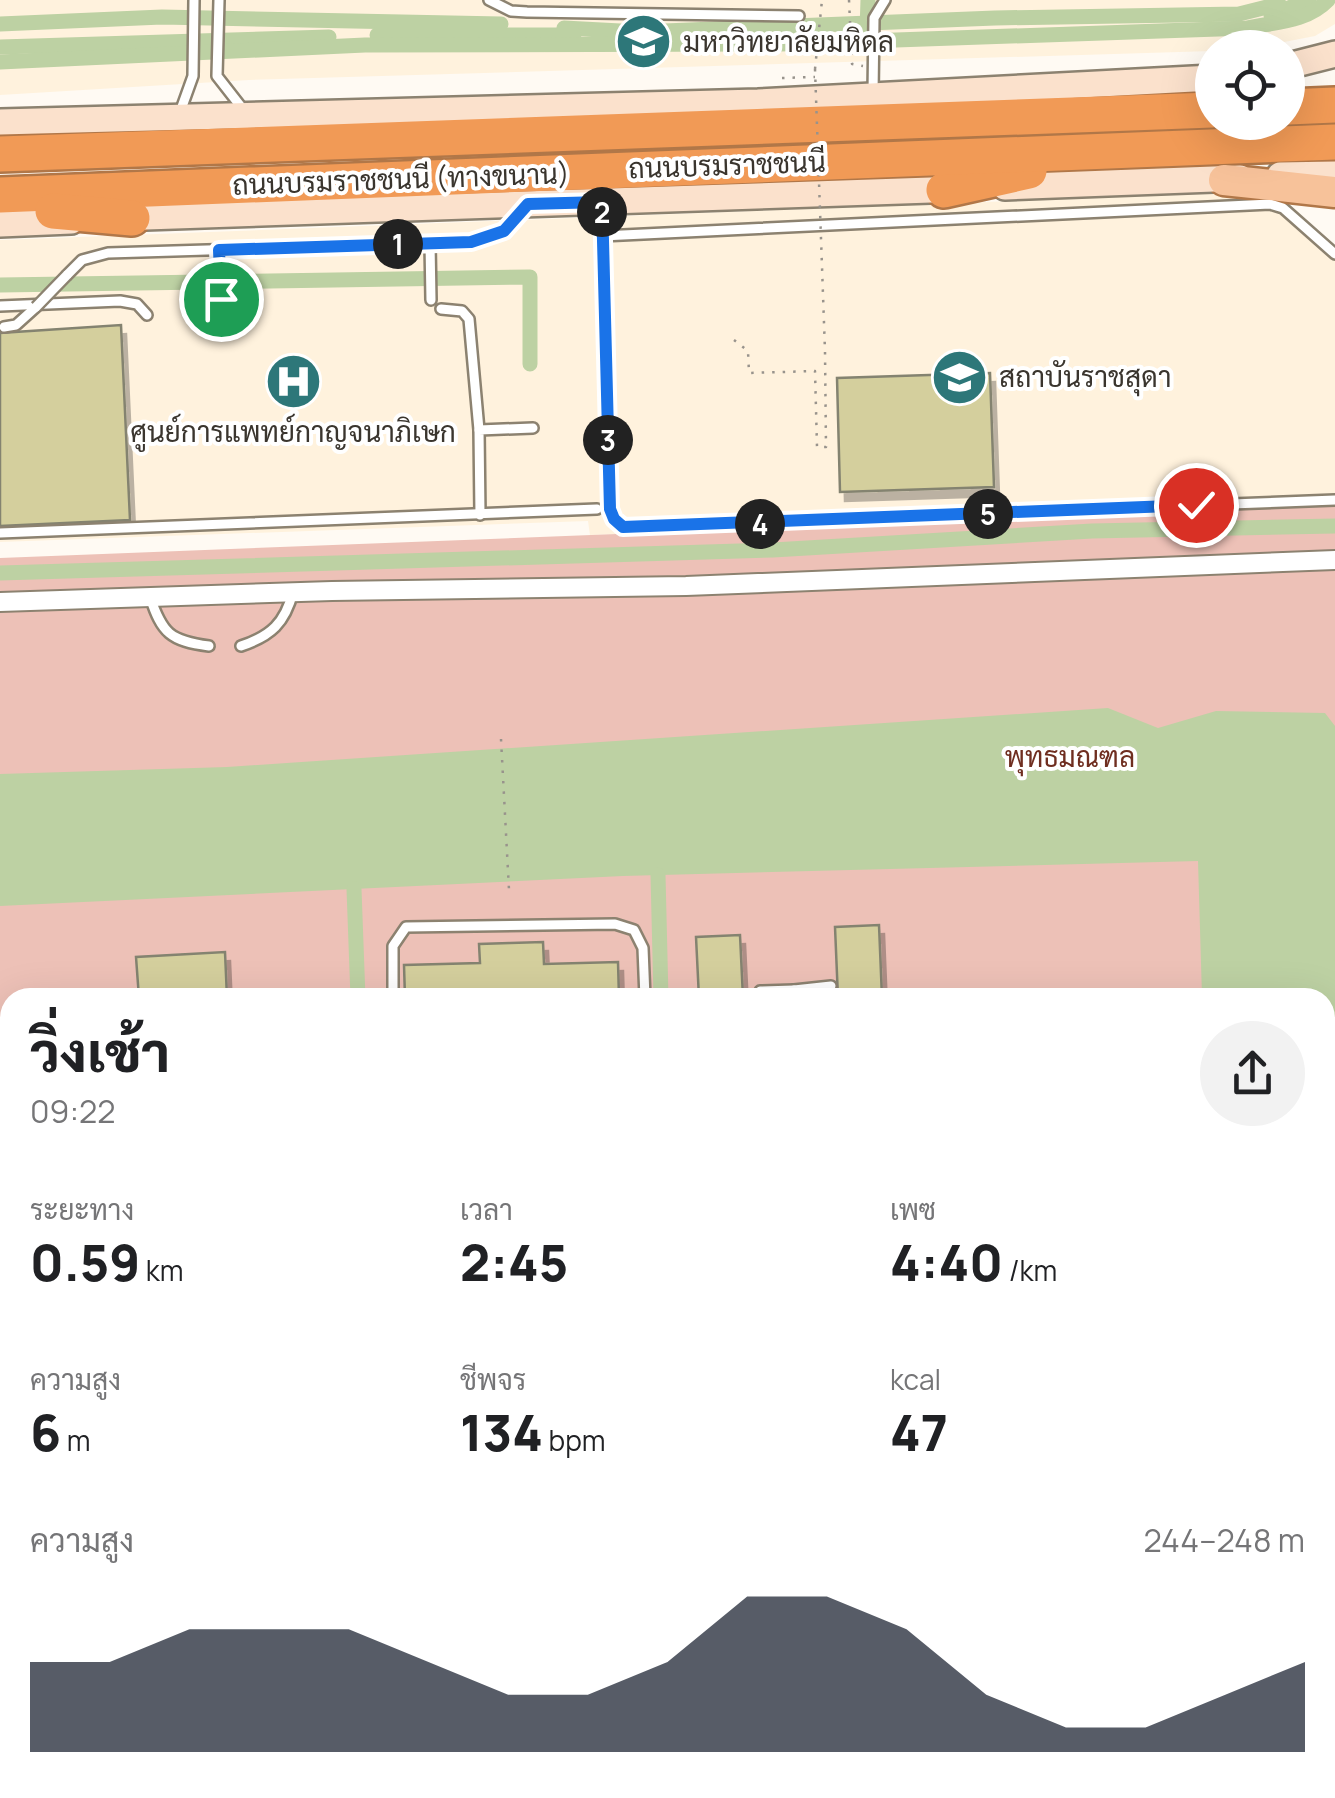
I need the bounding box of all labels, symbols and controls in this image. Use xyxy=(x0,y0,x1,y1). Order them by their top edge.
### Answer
school or university icon: มหาวิทยาลัยมหิดล xyxy=(614,12,674,72)
place label: มหาวิทยาลัยมหิดล xyxy=(683,22,894,60)
map controls xyxy=(1195,30,1305,140)
button: locate xyxy=(1195,30,1305,140)
street label: ถนนบรมราชชนนี xyxy=(628,142,826,186)
street label: ถนนบรมราชชนนี (ทางขนาน) xyxy=(232,153,570,203)
pin: 2 xyxy=(577,187,627,237)
text: 2 xyxy=(594,193,610,231)
pin: 1 xyxy=(373,219,423,269)
text: 1 xyxy=(392,225,404,263)
pin xyxy=(179,257,264,342)
icon: arrive xyxy=(194,272,249,327)
school or university icon: สถาบันราชสุดา xyxy=(930,347,990,407)
hospital icon: ศูนย์การแพทย์กาญจนาภิเษก xyxy=(263,351,323,411)
place label: สถาบันราชสุดา xyxy=(999,357,1171,397)
place label: ศูนย์การแพทย์กาญจนาภิเษก xyxy=(130,412,456,452)
pin: 3 xyxy=(583,415,633,465)
text: 3 xyxy=(600,421,616,459)
pin xyxy=(1154,463,1239,548)
icon: check xyxy=(1169,478,1224,533)
pin: 5 xyxy=(963,489,1013,539)
text: 5 xyxy=(980,495,996,533)
pin: 4 xyxy=(735,499,785,549)
text: 4 xyxy=(751,505,769,543)
park label: พุทธมณฑล xyxy=(1005,737,1135,777)
text: วิ่งเช้า xyxy=(30,1013,170,1089)
button: share xyxy=(1200,1021,1305,1126)
text: 09:22 xyxy=(30,1089,115,1133)
text: ระยะทาง xyxy=(30,1190,134,1228)
text: เวลา xyxy=(460,1190,513,1228)
text: เพซ xyxy=(890,1190,936,1228)
text: 0.59 xyxy=(30,1228,140,1296)
text: 2:45 xyxy=(460,1228,568,1296)
text: 4:40 xyxy=(890,1228,1003,1296)
text: km xyxy=(140,1251,184,1289)
text: /km xyxy=(1003,1251,1057,1289)
text: ความสูง xyxy=(30,1360,121,1398)
text: ชีพจร xyxy=(460,1360,526,1398)
text: kcal xyxy=(890,1360,941,1398)
text: 6 xyxy=(30,1398,61,1466)
text: 134 xyxy=(460,1398,543,1466)
text: 47 xyxy=(890,1398,948,1466)
text: m xyxy=(61,1421,90,1459)
text: bpm xyxy=(543,1421,606,1459)
text: ความสูง xyxy=(30,1518,134,1562)
text: 244–248 m xyxy=(1143,1518,1305,1562)

